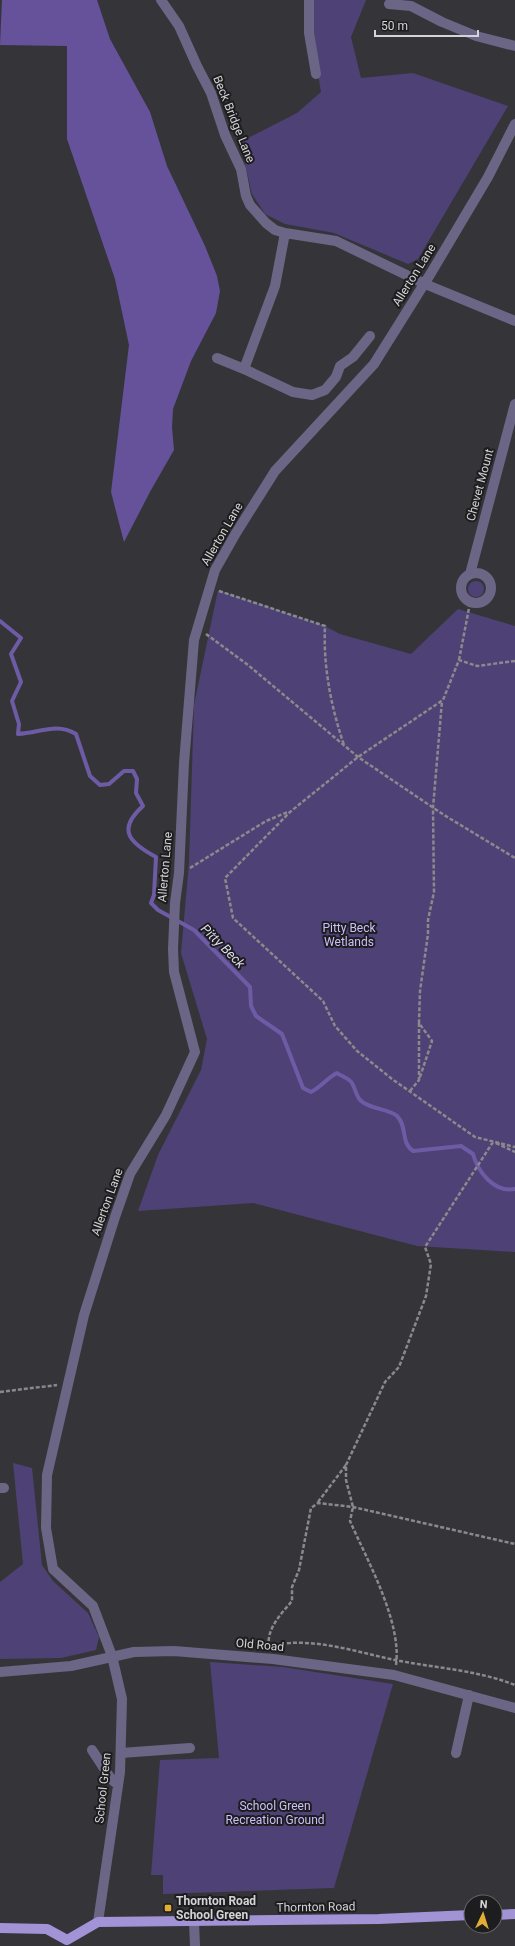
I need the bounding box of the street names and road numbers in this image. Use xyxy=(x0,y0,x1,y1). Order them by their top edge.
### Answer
street label: Beck Bridge Lane xyxy=(210,74,258,164)
street label: Allerton Lane xyxy=(389,241,439,309)
street label: Chevet Mount xyxy=(464,447,496,523)
street label: Allerton Lane xyxy=(198,500,246,568)
street label: Allerton Lane xyxy=(155,831,175,903)
street label: Allerton Lane xyxy=(88,1166,126,1238)
street label: Old Road xyxy=(235,1636,285,1654)
street label: School Green xyxy=(92,1752,114,1824)
street label: Thornton Road xyxy=(276,1899,356,1915)

